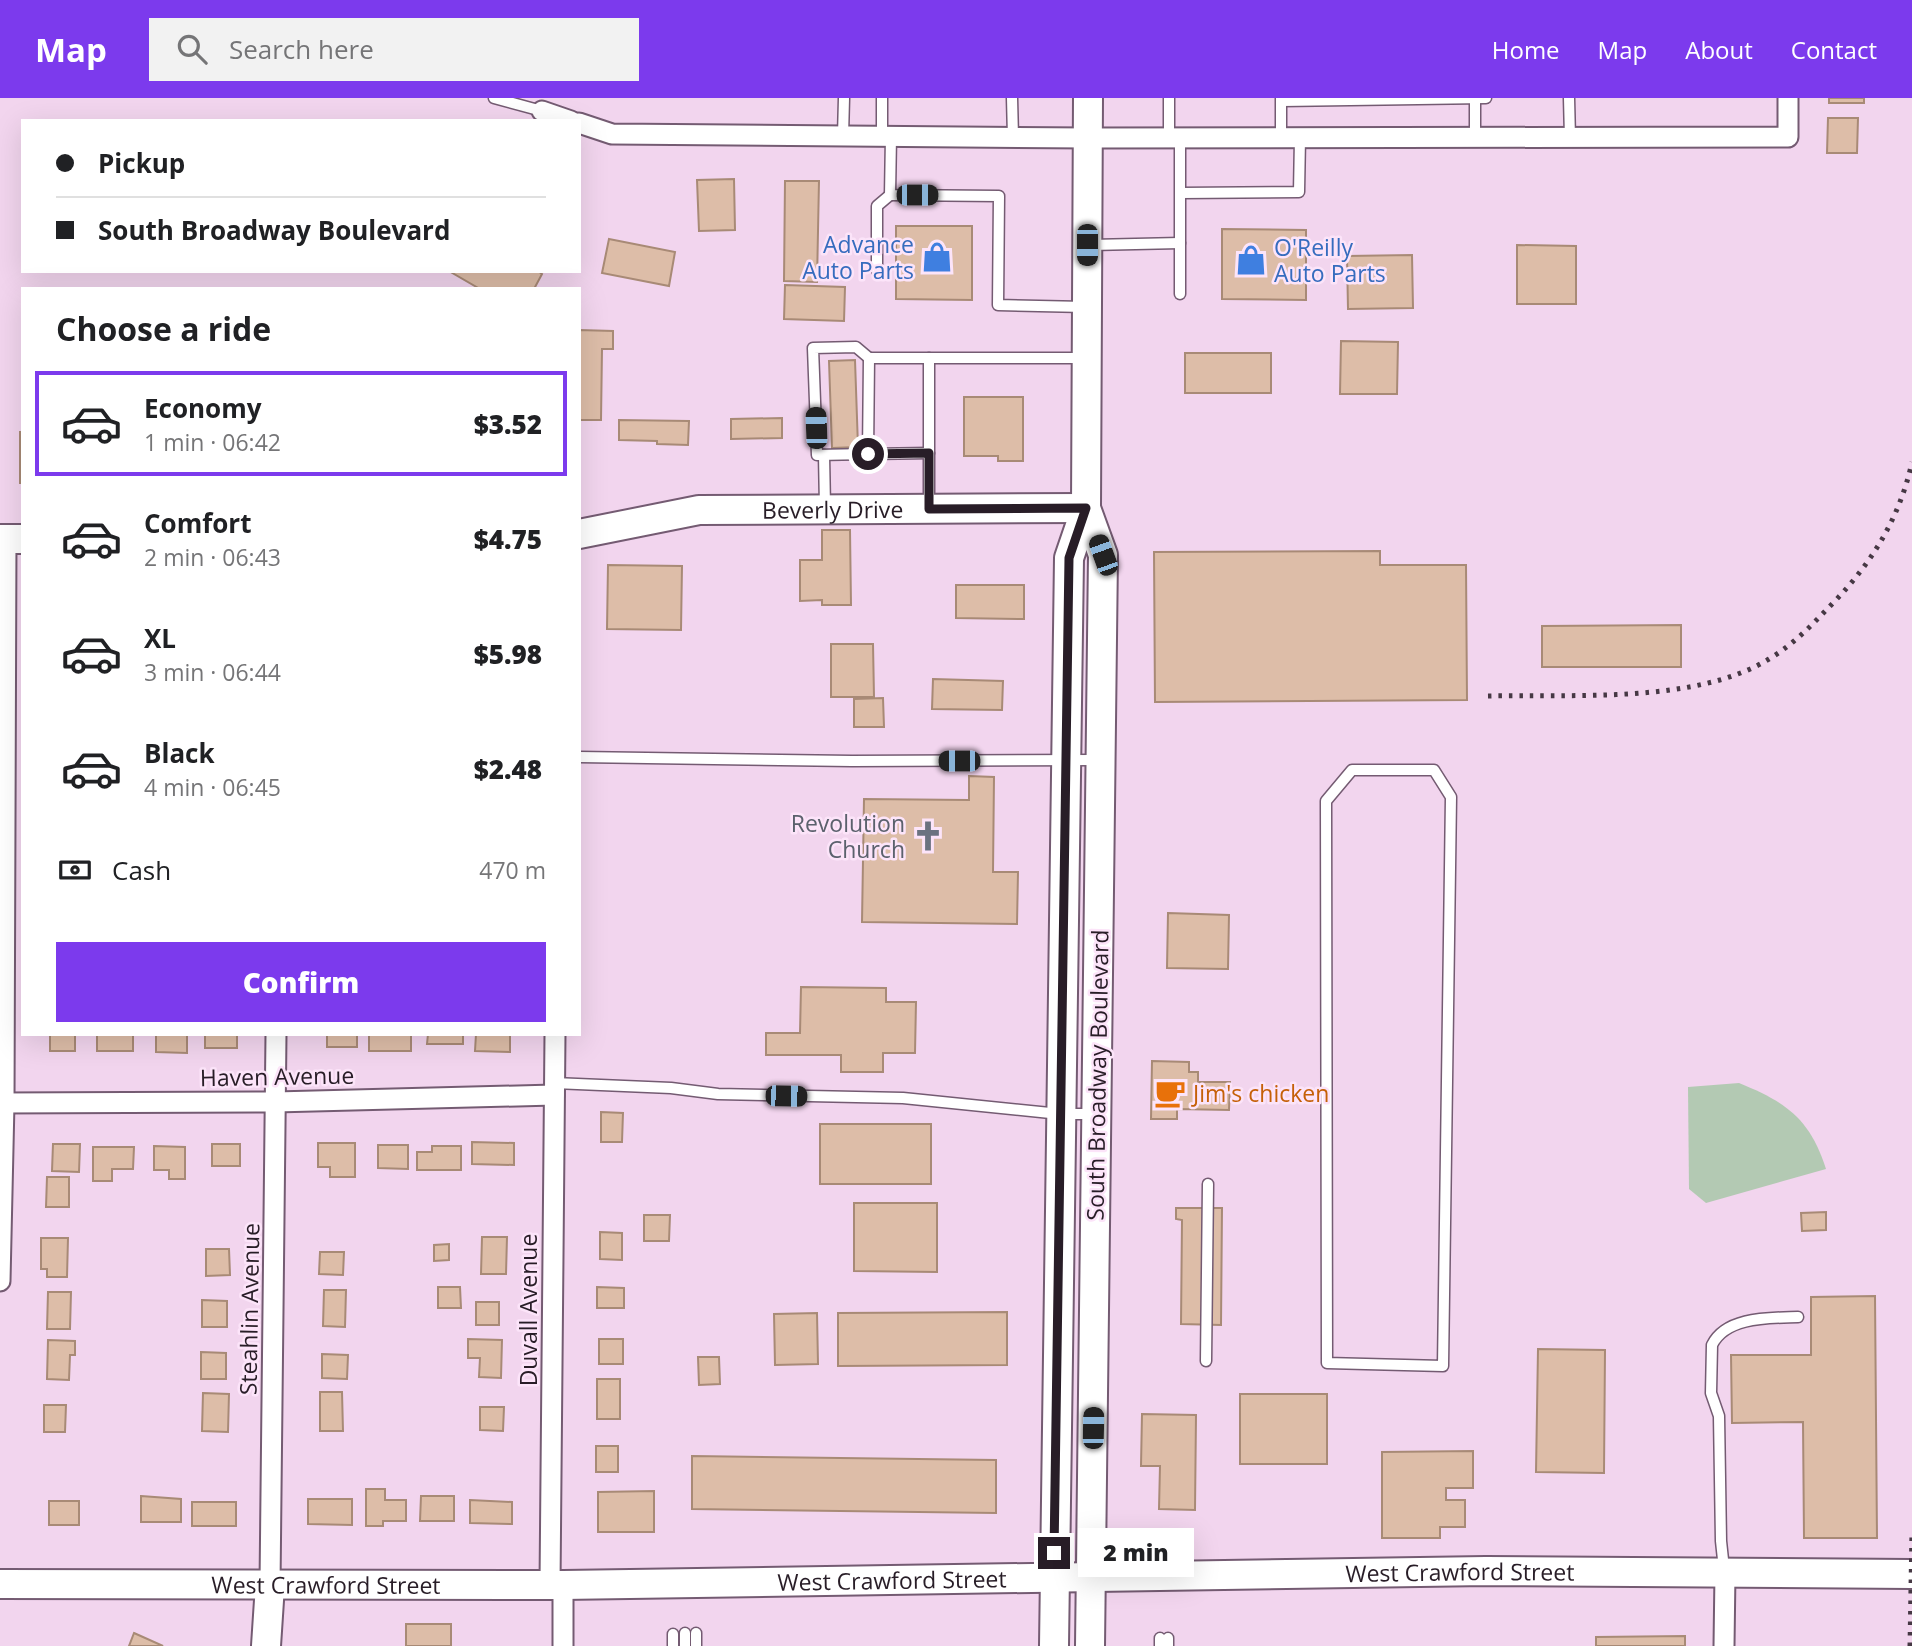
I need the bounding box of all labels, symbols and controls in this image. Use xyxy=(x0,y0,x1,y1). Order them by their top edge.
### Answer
search box xyxy=(149,18,639,81)
text: Map xyxy=(35,27,107,72)
icon: search xyxy=(173,30,211,68)
text: Search here xyxy=(229,31,374,67)
text: Home xyxy=(1492,33,1560,66)
text: Map xyxy=(1598,33,1647,66)
text: About xyxy=(1685,33,1753,66)
text: Contact xyxy=(1791,33,1877,66)
text: Pickup xyxy=(98,145,185,181)
car xyxy=(897,185,939,206)
text: South Broadway Boulevard xyxy=(98,212,450,248)
car xyxy=(1077,224,1098,266)
place label: Advance Auto Parts xyxy=(802,228,914,286)
place label: O'Reilly Auto Parts xyxy=(1274,231,1386,289)
shop icon: Advance Auto Parts xyxy=(920,240,954,274)
shop icon: O'Reilly Auto Parts xyxy=(1234,243,1268,277)
text: Choose a ride xyxy=(56,307,271,350)
text: Economy xyxy=(144,390,262,426)
icon: car xyxy=(60,392,123,455)
text: $3.52 xyxy=(474,406,542,442)
car xyxy=(805,407,828,449)
text: 1 min · 06:42 xyxy=(144,426,281,458)
route start xyxy=(852,438,884,470)
street label: Beverly Drive xyxy=(762,493,903,526)
text: Comfort xyxy=(144,505,251,541)
icon: car xyxy=(60,507,123,570)
text: $4.75 xyxy=(474,521,542,557)
car xyxy=(1086,532,1121,578)
text: 2 min · 06:43 xyxy=(144,541,281,573)
text: XL xyxy=(144,620,176,656)
icon: car xyxy=(60,622,123,685)
text: $5.98 xyxy=(474,636,542,672)
text: 3 min · 06:44 xyxy=(144,656,281,688)
text: Black xyxy=(144,735,215,771)
icon: car xyxy=(60,737,123,800)
text: $2.48 xyxy=(474,751,542,787)
car xyxy=(939,751,981,772)
text: 4 min · 06:45 xyxy=(144,771,281,803)
place label: Revolution Church xyxy=(791,807,905,865)
church icon: Revolution Church xyxy=(911,819,945,853)
icon: cash xyxy=(56,851,94,889)
text: Cash xyxy=(112,852,171,888)
text: 470 m xyxy=(479,854,546,886)
street label: South Broadway Boulevard xyxy=(1078,929,1116,1221)
button: Confirm xyxy=(56,942,546,1022)
street label: Haven Avenue xyxy=(200,1059,354,1093)
cafe icon: Jim's chicken xyxy=(1153,1076,1187,1110)
place label: Jim's chicken xyxy=(1191,1077,1329,1109)
car xyxy=(765,1085,808,1107)
street label: Steahlin Avenue xyxy=(231,1223,267,1395)
street label: Duvall Avenue xyxy=(512,1234,544,1386)
car xyxy=(1083,1407,1104,1449)
callout: 2 min xyxy=(1078,1528,1194,1578)
text: 2 min xyxy=(1103,1536,1169,1568)
route end xyxy=(1038,1537,1070,1569)
street label: West Crawford Street xyxy=(1345,1555,1575,1589)
street label: West Crawford Street xyxy=(777,1562,1007,1598)
street label: West Crawford Street xyxy=(211,1568,441,1601)

